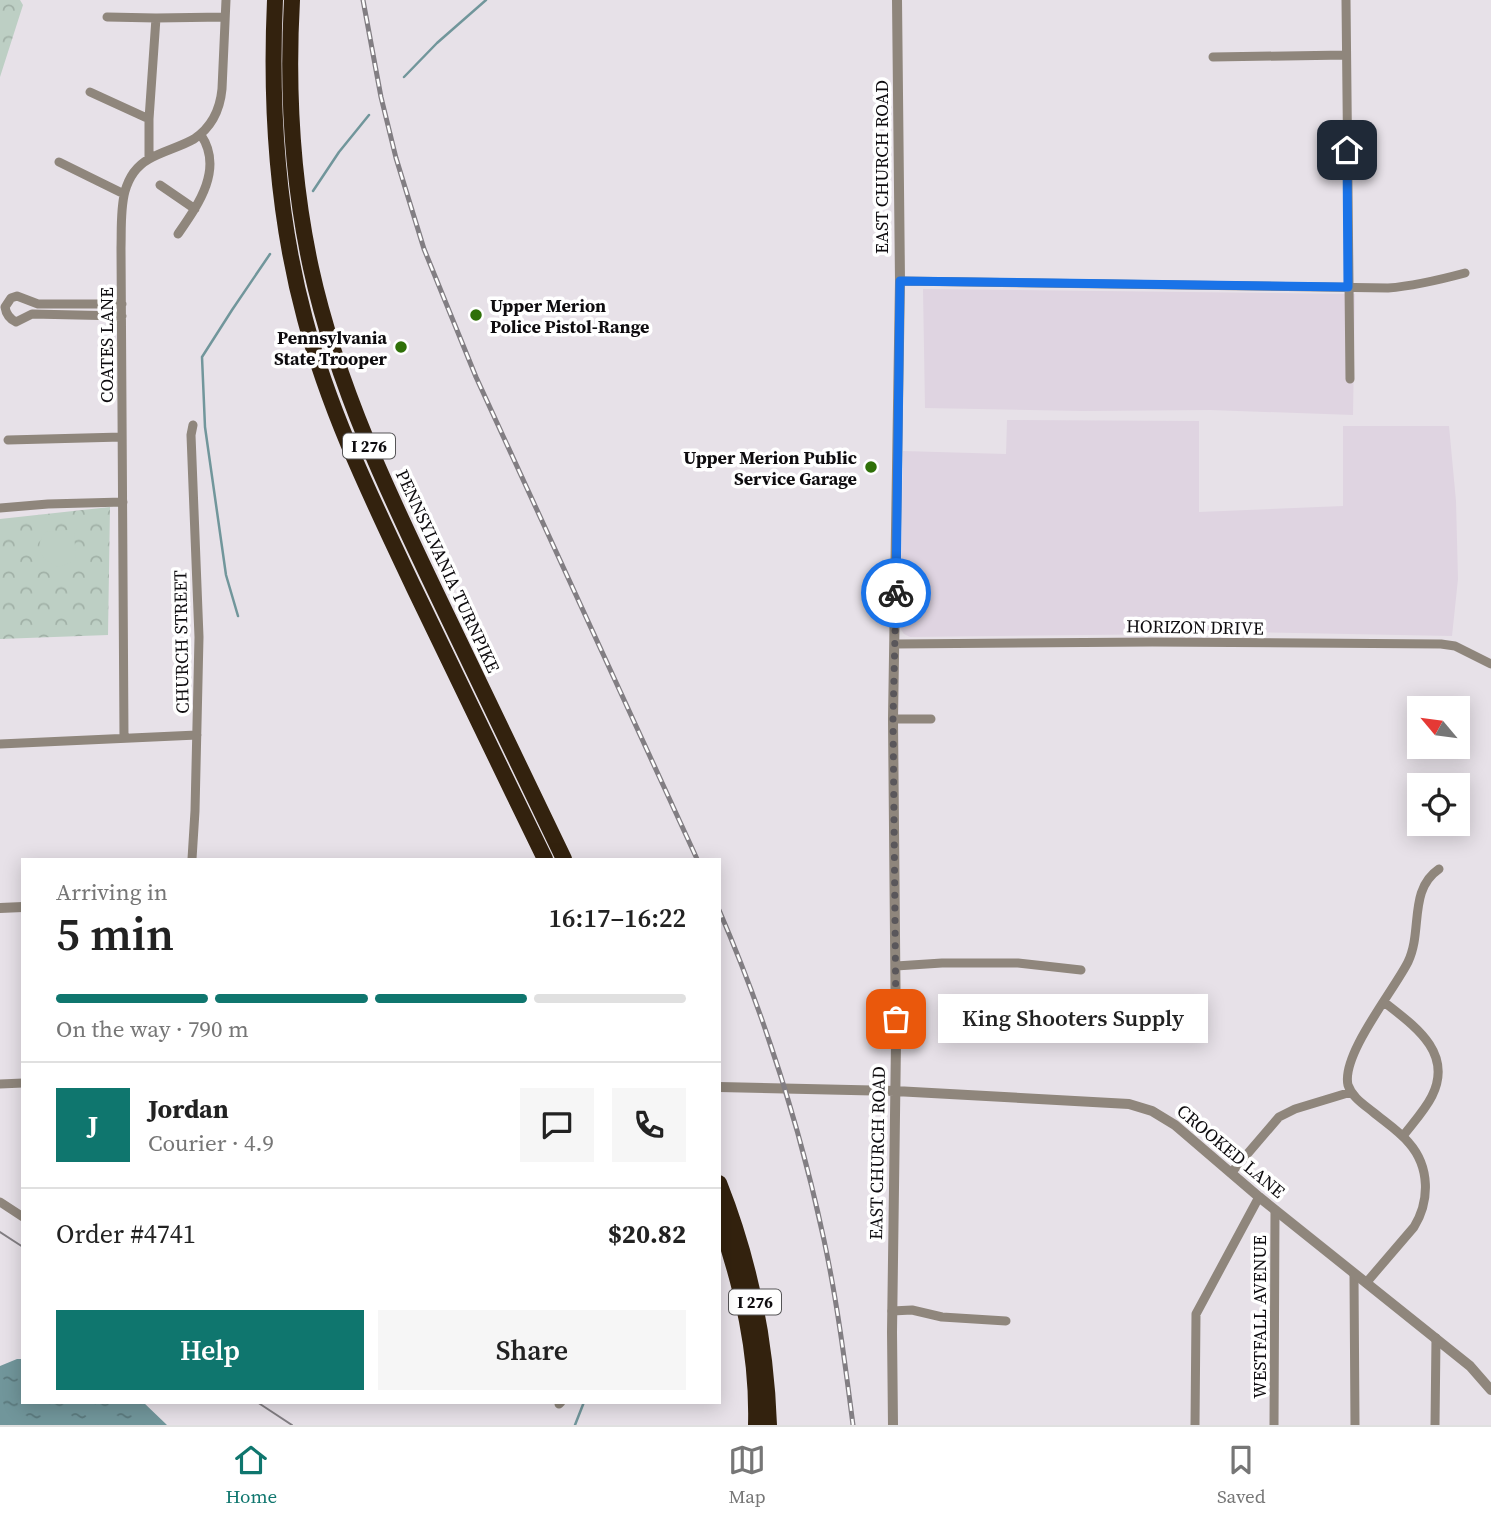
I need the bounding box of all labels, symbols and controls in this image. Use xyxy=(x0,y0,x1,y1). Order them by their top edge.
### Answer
street label: EAST CHURCH ROAD xyxy=(869,80,894,254)
pin xyxy=(1317,120,1377,180)
icon: home xyxy=(1328,131,1366,169)
street label: COATES LANE xyxy=(94,287,119,403)
place label: Upper Merion Police Pistol-Range xyxy=(490,293,649,339)
marker: Upper Merion Police Pistol-Range xyxy=(468,307,484,323)
place label: Pennsylvania State Trooper xyxy=(274,325,388,371)
marker: Pennsylvania State Trooper xyxy=(393,339,409,355)
road number: I 276 xyxy=(343,434,395,458)
place label: Upper Merion Public Service Garage xyxy=(683,445,857,491)
marker: Upper Merion Public Service Garage xyxy=(863,459,879,475)
street label: PENNSYLVANIA TURNPIKE xyxy=(390,465,506,677)
courier xyxy=(861,558,931,628)
street label: CHURCH STREET xyxy=(167,570,195,714)
icon: bike xyxy=(877,574,915,612)
street label: HORIZON DRIVE xyxy=(1126,613,1264,641)
north arrow xyxy=(1407,696,1470,760)
map controls xyxy=(1407,696,1470,836)
button: locate xyxy=(1407,773,1470,836)
text: Arriving in xyxy=(56,876,168,908)
text: 16:17–16:22 xyxy=(549,900,686,936)
text: 5 min xyxy=(56,902,174,965)
pin xyxy=(866,989,926,1049)
callout: King Shooters Supply xyxy=(938,995,1208,1044)
icon: bag xyxy=(877,1000,915,1038)
text: King Shooters Supply xyxy=(962,1002,1184,1034)
text: On the way · 790 m xyxy=(56,1013,249,1045)
street label: EAST CHURCH ROAD xyxy=(863,1066,891,1240)
button: chat xyxy=(520,1088,594,1162)
button: phone xyxy=(612,1088,686,1162)
text: Jordan xyxy=(148,1091,229,1127)
street label: CROOKED LANE xyxy=(1172,1098,1291,1204)
text: J xyxy=(88,1107,98,1143)
text: Courier · 4.9 xyxy=(148,1127,274,1159)
text: Order #4741 xyxy=(56,1216,196,1252)
text: $20.82 xyxy=(608,1216,686,1252)
street label: WESTFALL AVENUE xyxy=(1247,1235,1272,1399)
road number: I 276 xyxy=(729,1290,781,1314)
button: Help xyxy=(56,1310,364,1390)
button: Share xyxy=(378,1310,686,1390)
tab: Home xyxy=(225,1441,277,1509)
tab: Map xyxy=(728,1441,766,1509)
tab: Saved xyxy=(1217,1441,1266,1509)

